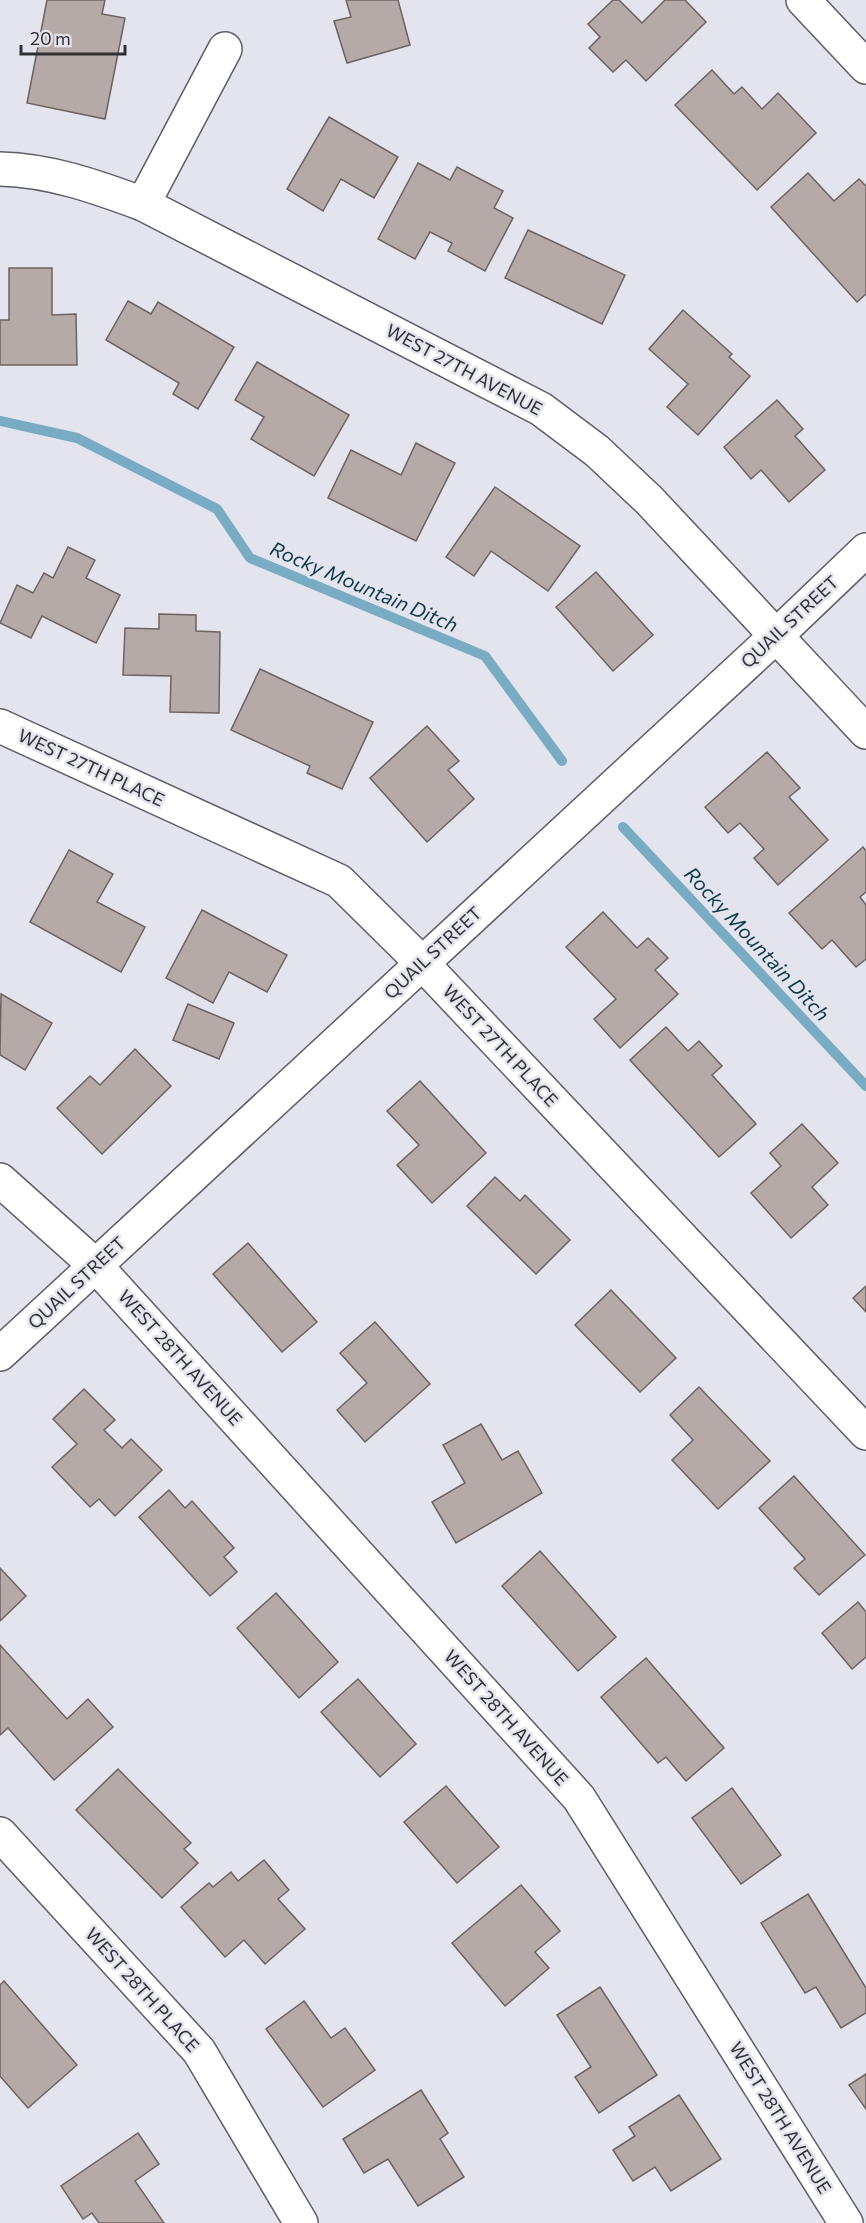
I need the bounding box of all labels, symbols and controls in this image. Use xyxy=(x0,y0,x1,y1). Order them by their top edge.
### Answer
scale bar xyxy=(21,18,124,56)
text: 20 m xyxy=(30,27,71,49)
street label: WEST 27TH AVENUE xyxy=(383,319,546,420)
water label: Rocky Mountain Ditch xyxy=(267,536,462,637)
street label: QUAIL STREET xyxy=(736,570,843,672)
street label: WEST 27TH PLACE xyxy=(15,724,168,811)
water label: Rocky Mountain Ditch xyxy=(680,861,835,1025)
street label: QUAIL STREET xyxy=(379,901,486,1003)
street label: WEST 27TH PLACE xyxy=(439,980,563,1111)
street label: QUAIL STREET xyxy=(23,1231,130,1333)
street label: WEST 28TH AVENUE xyxy=(114,1285,247,1430)
street label: WEST 28TH AVENUE xyxy=(440,1645,573,1790)
street label: WEST 28TH PLACE xyxy=(81,1923,204,2056)
street label: WEST 28TH AVENUE xyxy=(725,2038,836,2197)

